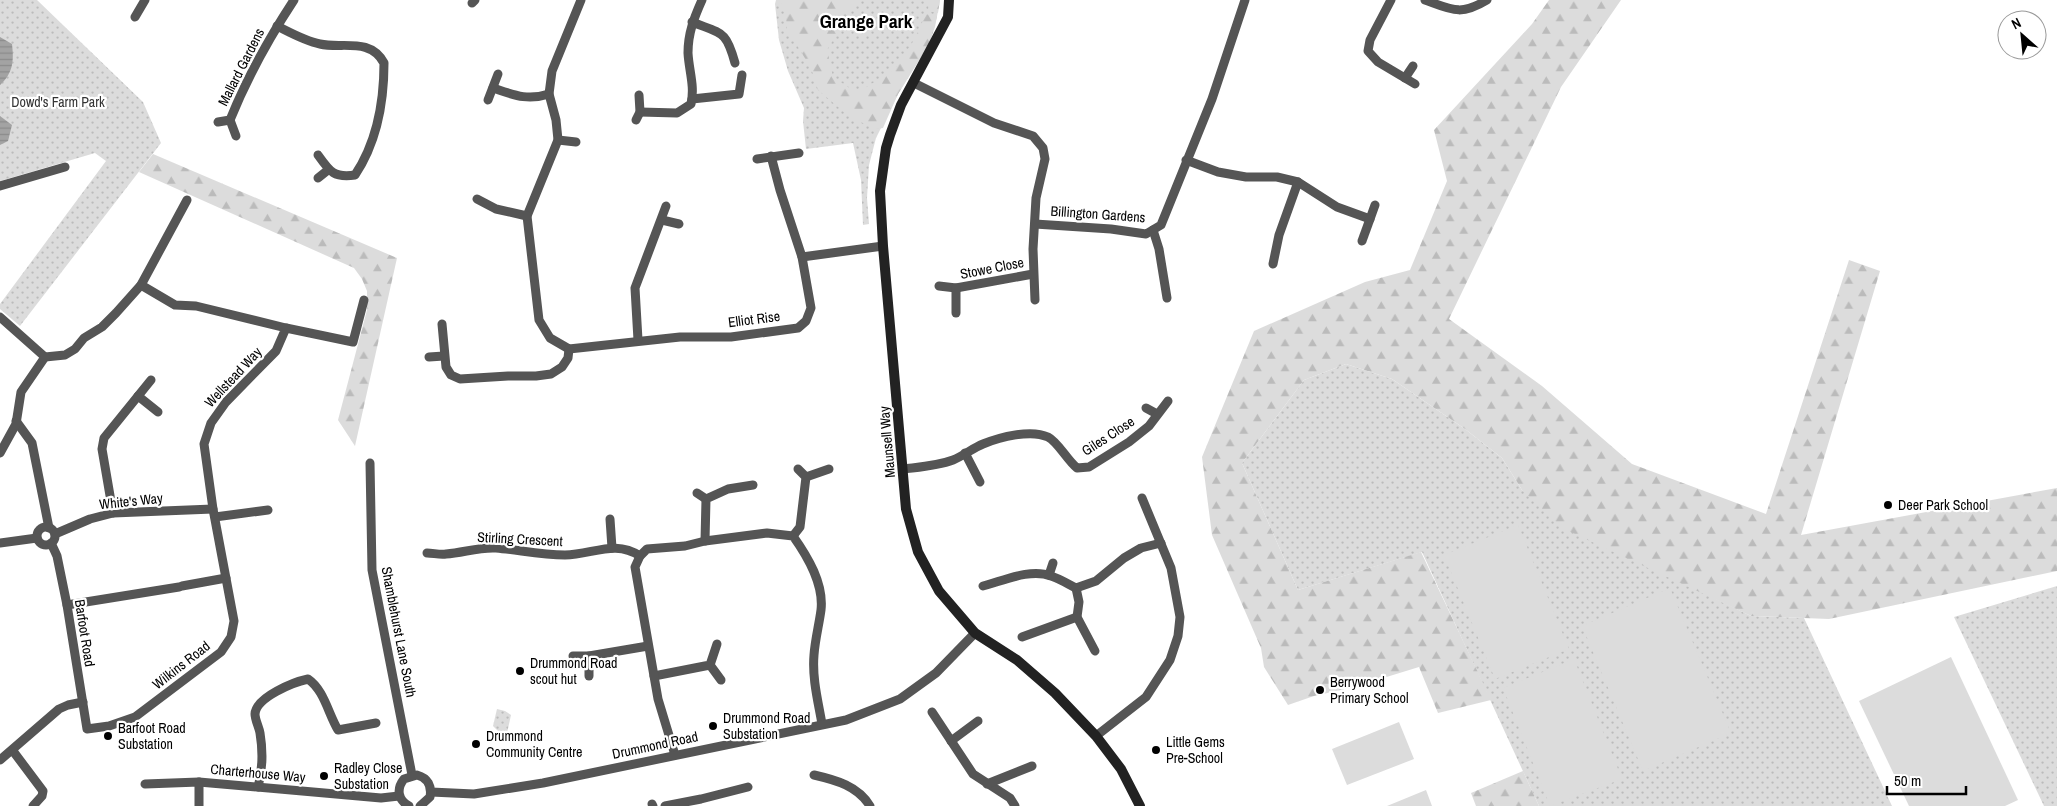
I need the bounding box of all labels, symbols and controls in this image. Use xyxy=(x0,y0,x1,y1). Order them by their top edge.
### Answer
district label: Grange Park xyxy=(820,8,913,34)
north arrow xyxy=(1997,10,2047,60)
text: N xyxy=(2008,14,2024,33)
street label: Mallard Gardens xyxy=(214,25,268,109)
park label: Dowd's Farm Park xyxy=(11,93,105,111)
street label: Billington Gardens xyxy=(1050,202,1146,226)
street label: Stowe Close xyxy=(959,253,1025,283)
street label: Elliot Rise xyxy=(727,307,781,331)
street label: Wellstead Way xyxy=(201,343,266,411)
street label: Maunsell Way xyxy=(875,405,899,478)
street label: Giles Close xyxy=(1078,412,1138,460)
street label: White's Way xyxy=(98,489,164,513)
place label: Deer Park School xyxy=(1898,496,1988,514)
marker: Deer Park School xyxy=(1882,499,1894,511)
street label: Stirling Crescent xyxy=(477,528,563,550)
street label: Shamblehurst Lane South xyxy=(378,565,420,699)
street label: Barfoot Road xyxy=(71,598,99,668)
street label: Wilkins Road xyxy=(149,637,213,693)
place label: Drummond Road scout hut xyxy=(530,654,617,688)
marker: Drummond Road scout hut xyxy=(514,665,526,677)
place label: Berrywood Primary School xyxy=(1330,673,1408,707)
marker: Berrywood Primary School xyxy=(1314,684,1326,696)
place label: Drummond Road Substation xyxy=(723,709,810,743)
place label: Barfoot Road Substation xyxy=(118,719,186,753)
marker: Drummond Road Substation xyxy=(707,720,719,732)
place label: Drummond Community Centre xyxy=(486,727,582,761)
street label: Drummond Road xyxy=(610,727,700,763)
marker: Barfoot Road Substation xyxy=(102,730,114,742)
place label: Little Gems Pre-School xyxy=(1166,733,1225,767)
marker: Drummond Community Centre xyxy=(470,738,482,750)
marker: Little Gems Pre-School xyxy=(1150,744,1162,756)
place label: Radley Close Substation xyxy=(334,759,402,793)
street label: Charterhouse Way xyxy=(210,760,306,786)
scale bar xyxy=(1887,764,1966,796)
marker: Radley Close Substation xyxy=(318,770,330,782)
text: 50 m xyxy=(1894,770,1921,791)

